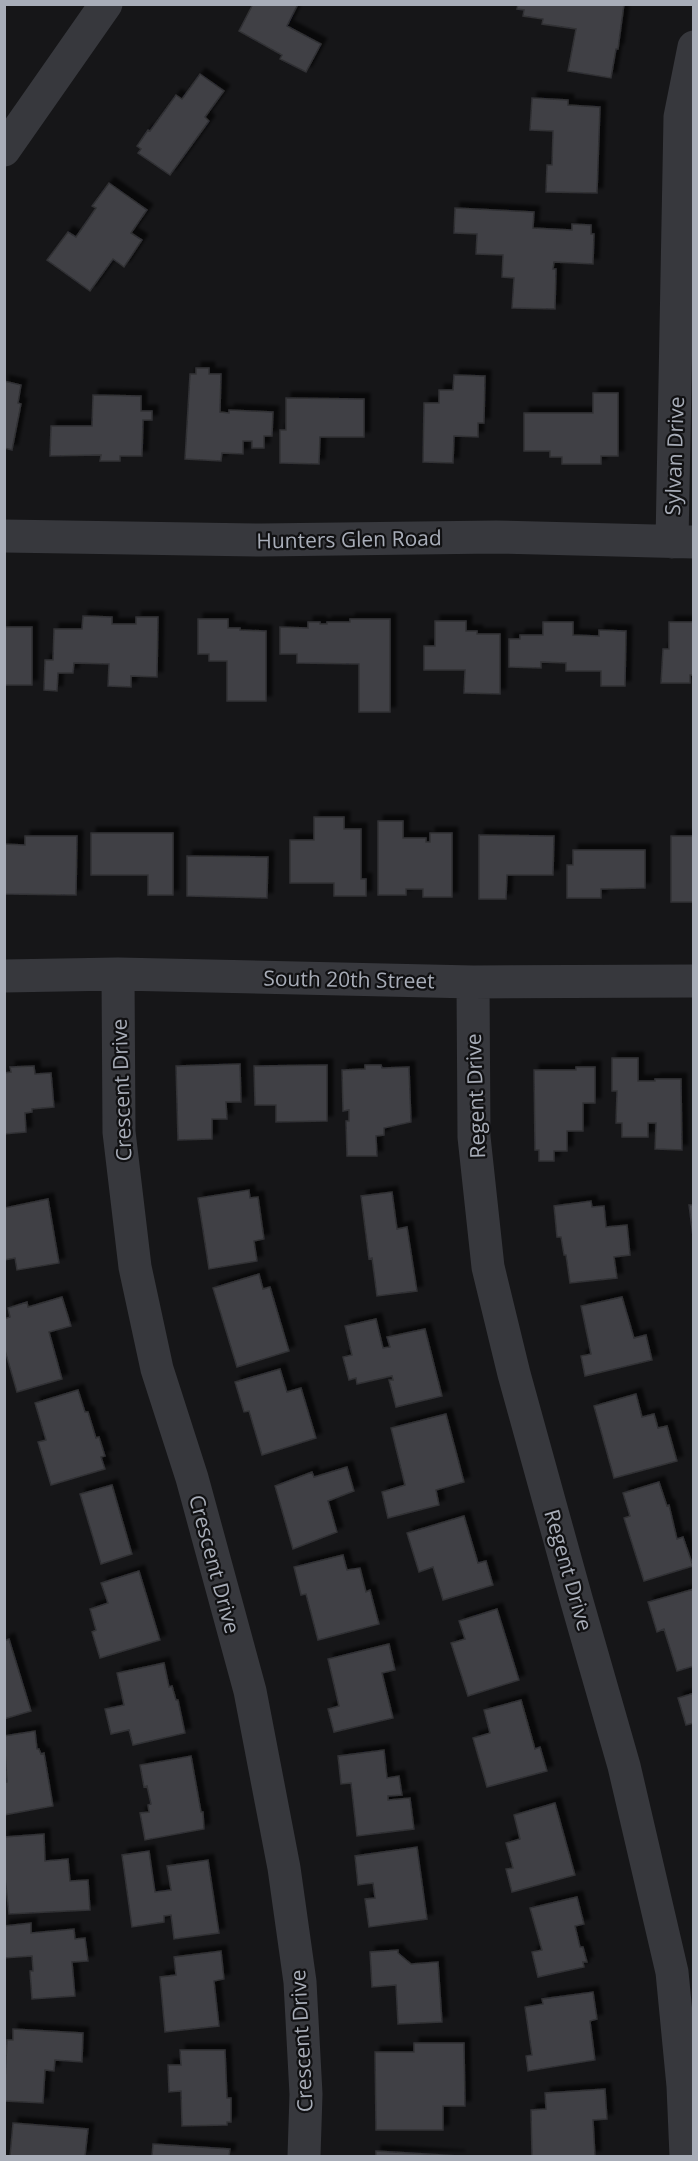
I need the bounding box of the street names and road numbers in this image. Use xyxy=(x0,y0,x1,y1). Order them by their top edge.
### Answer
street label: Sylvan Drive xyxy=(658,396,690,516)
street label: Hunters Glen Road xyxy=(256,523,442,555)
street label: South 20th Street xyxy=(263,964,435,994)
street label: Crescent Drive xyxy=(105,1018,137,1162)
street label: Regent Drive xyxy=(459,1033,491,1159)
street label: Crescent Drive xyxy=(183,1491,247,1637)
street label: Regent Drive xyxy=(538,1506,600,1634)
street label: Crescent Drive xyxy=(283,1969,319,2113)

